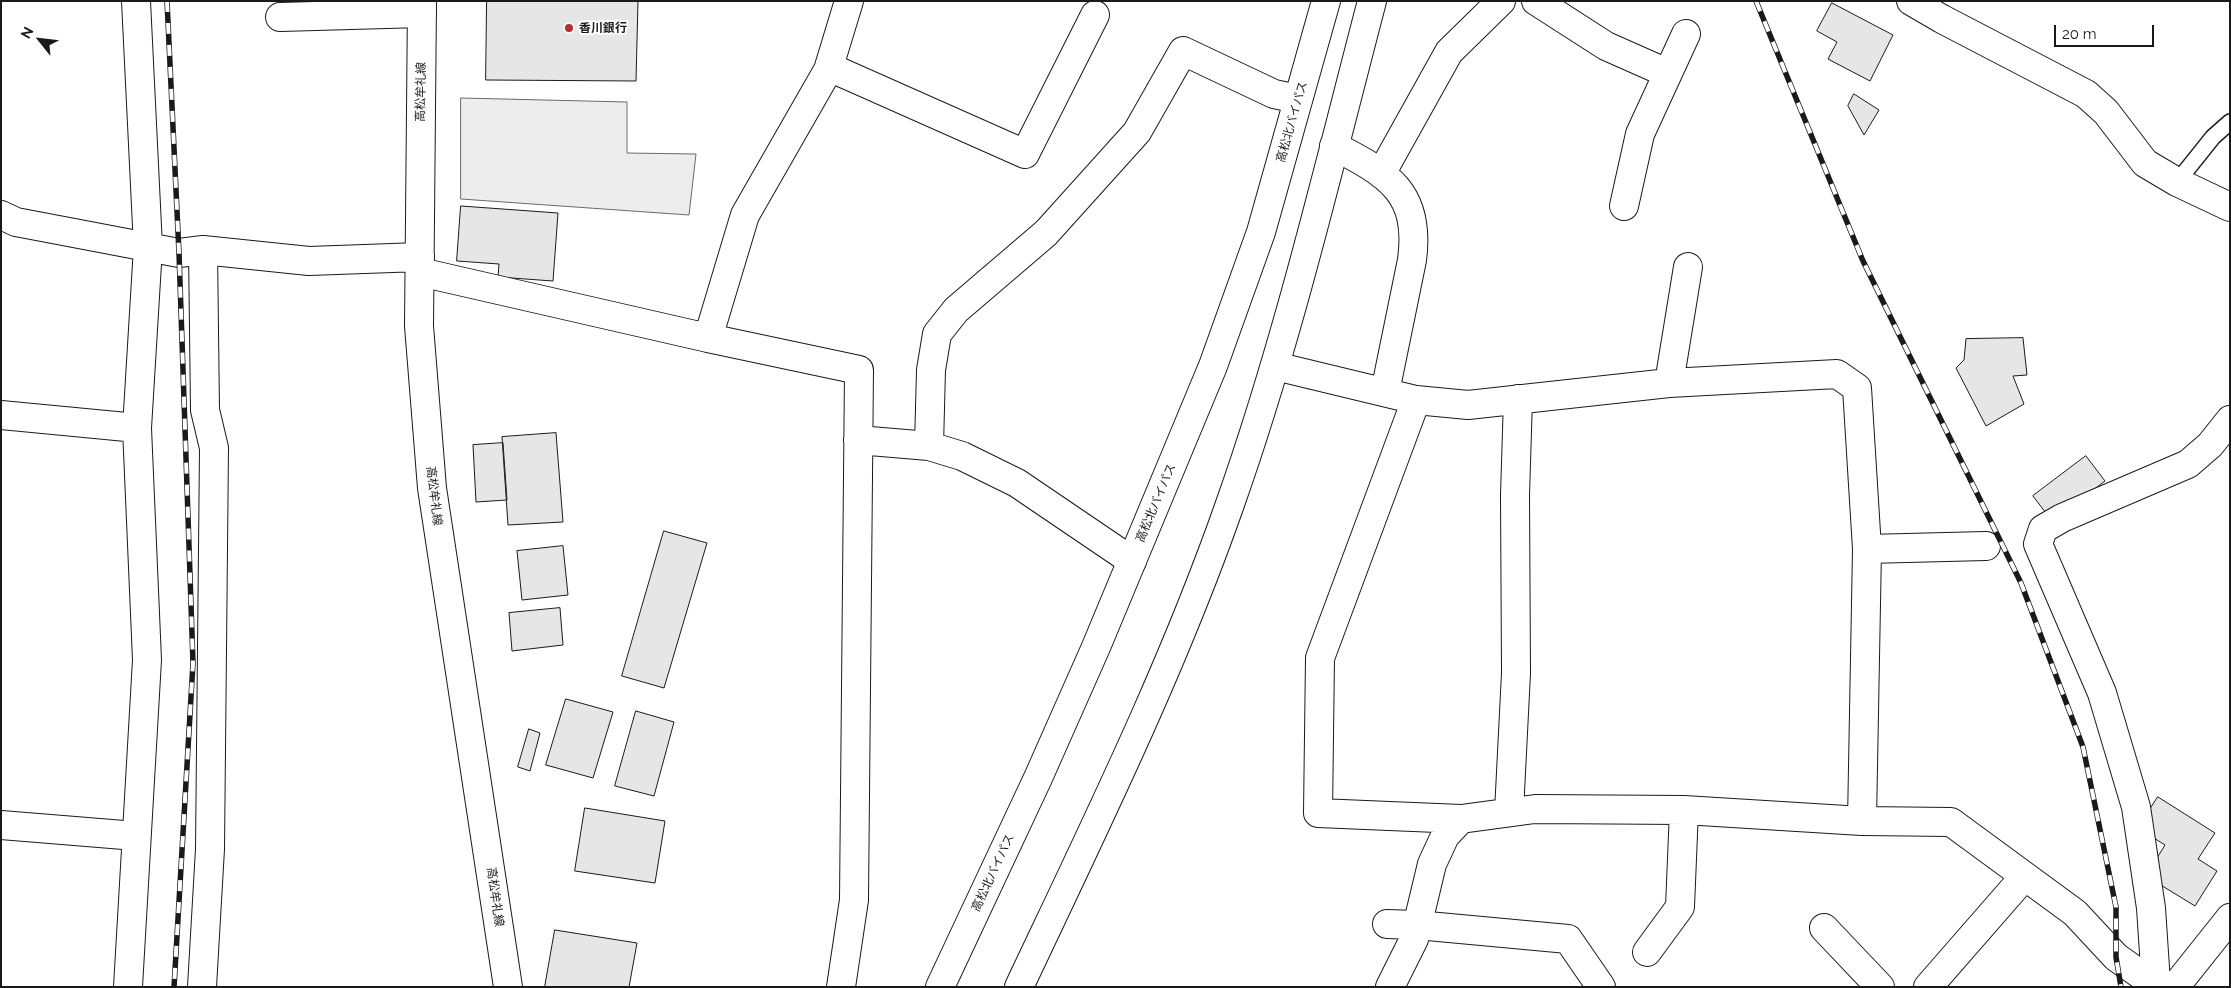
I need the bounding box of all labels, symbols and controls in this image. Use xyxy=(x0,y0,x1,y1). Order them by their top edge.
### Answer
north arrow xyxy=(15,15,65,65)
scale bar xyxy=(2056,15,2156,47)
place label: 香川銀行 xyxy=(579,21,627,35)
marker: 香川銀行 xyxy=(563,22,575,34)
text: N xyxy=(17,24,36,41)
text: 20 m xyxy=(2062,25,2097,43)
street label: 高松牟礼線 xyxy=(413,62,429,122)
street label: 高松北バイパス xyxy=(1274,80,1310,164)
street label: 高松北バイパス xyxy=(1133,462,1179,544)
street label: 高松牟礼線 xyxy=(423,465,445,527)
street label: 高松北バイパス xyxy=(969,832,1017,914)
street label: 高松牟礼線 xyxy=(484,866,506,928)

